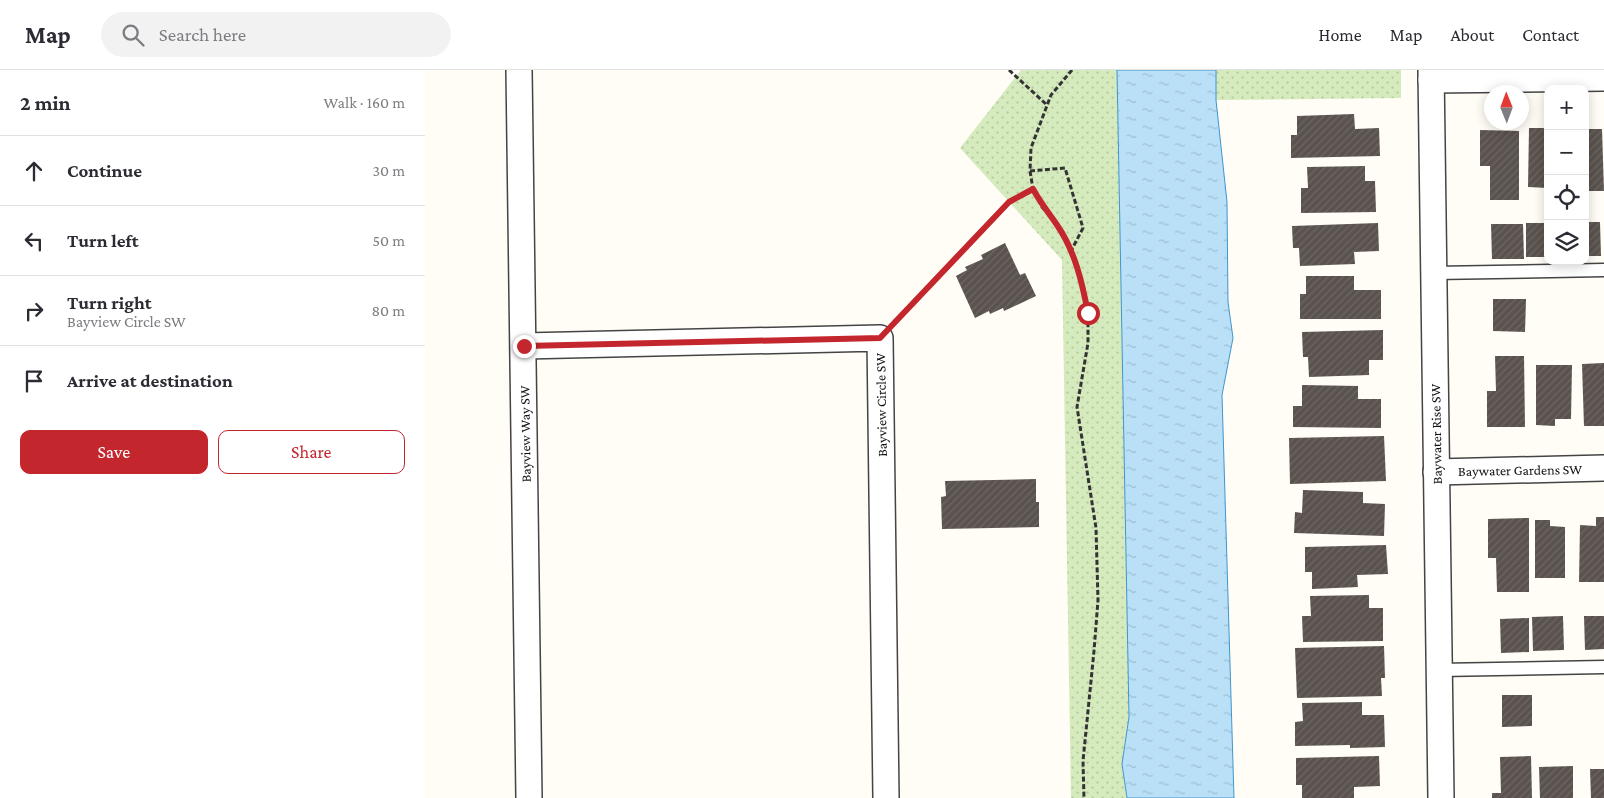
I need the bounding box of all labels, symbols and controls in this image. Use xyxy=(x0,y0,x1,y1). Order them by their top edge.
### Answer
search box xyxy=(101,12,451,57)
text: Map xyxy=(25,21,71,48)
icon: search xyxy=(119,21,147,49)
text: Search here xyxy=(159,24,246,45)
text: Home xyxy=(1319,25,1362,45)
text: Map xyxy=(1390,25,1422,45)
text: About xyxy=(1450,25,1494,45)
text: Contact xyxy=(1522,25,1579,45)
north arrow xyxy=(1484,85,1529,130)
map controls xyxy=(1544,85,1589,265)
button: + xyxy=(1544,85,1589,130)
text: 2 min xyxy=(20,91,71,115)
text: Walk · 160 m xyxy=(324,94,405,111)
button: − xyxy=(1544,130,1589,175)
icon: ahead xyxy=(20,157,48,185)
text: Continue xyxy=(67,160,142,181)
text: 30 m xyxy=(373,162,405,179)
button: locate xyxy=(1544,175,1589,220)
button: layers xyxy=(1544,220,1589,265)
icon: left xyxy=(20,227,48,255)
text: Turn left xyxy=(67,230,139,251)
text: 50 m xyxy=(373,232,405,249)
text: Turn right xyxy=(67,292,152,313)
icon: right xyxy=(20,297,48,325)
text: 80 m xyxy=(371,302,405,319)
route start xyxy=(1077,302,1100,325)
text: Bayview Circle SW xyxy=(67,313,186,330)
route end xyxy=(513,335,536,358)
street label: Bayview Circle SW xyxy=(872,353,890,457)
icon: arrive xyxy=(20,367,48,395)
text: Arrive at destination xyxy=(67,370,233,391)
street label: Baywater Rise SW xyxy=(1427,383,1445,484)
street label: Bayview Way SW xyxy=(516,385,534,483)
button: Save xyxy=(20,430,208,474)
button: Share xyxy=(218,430,405,474)
street label: Baywater Gardens SW xyxy=(1458,461,1582,479)

